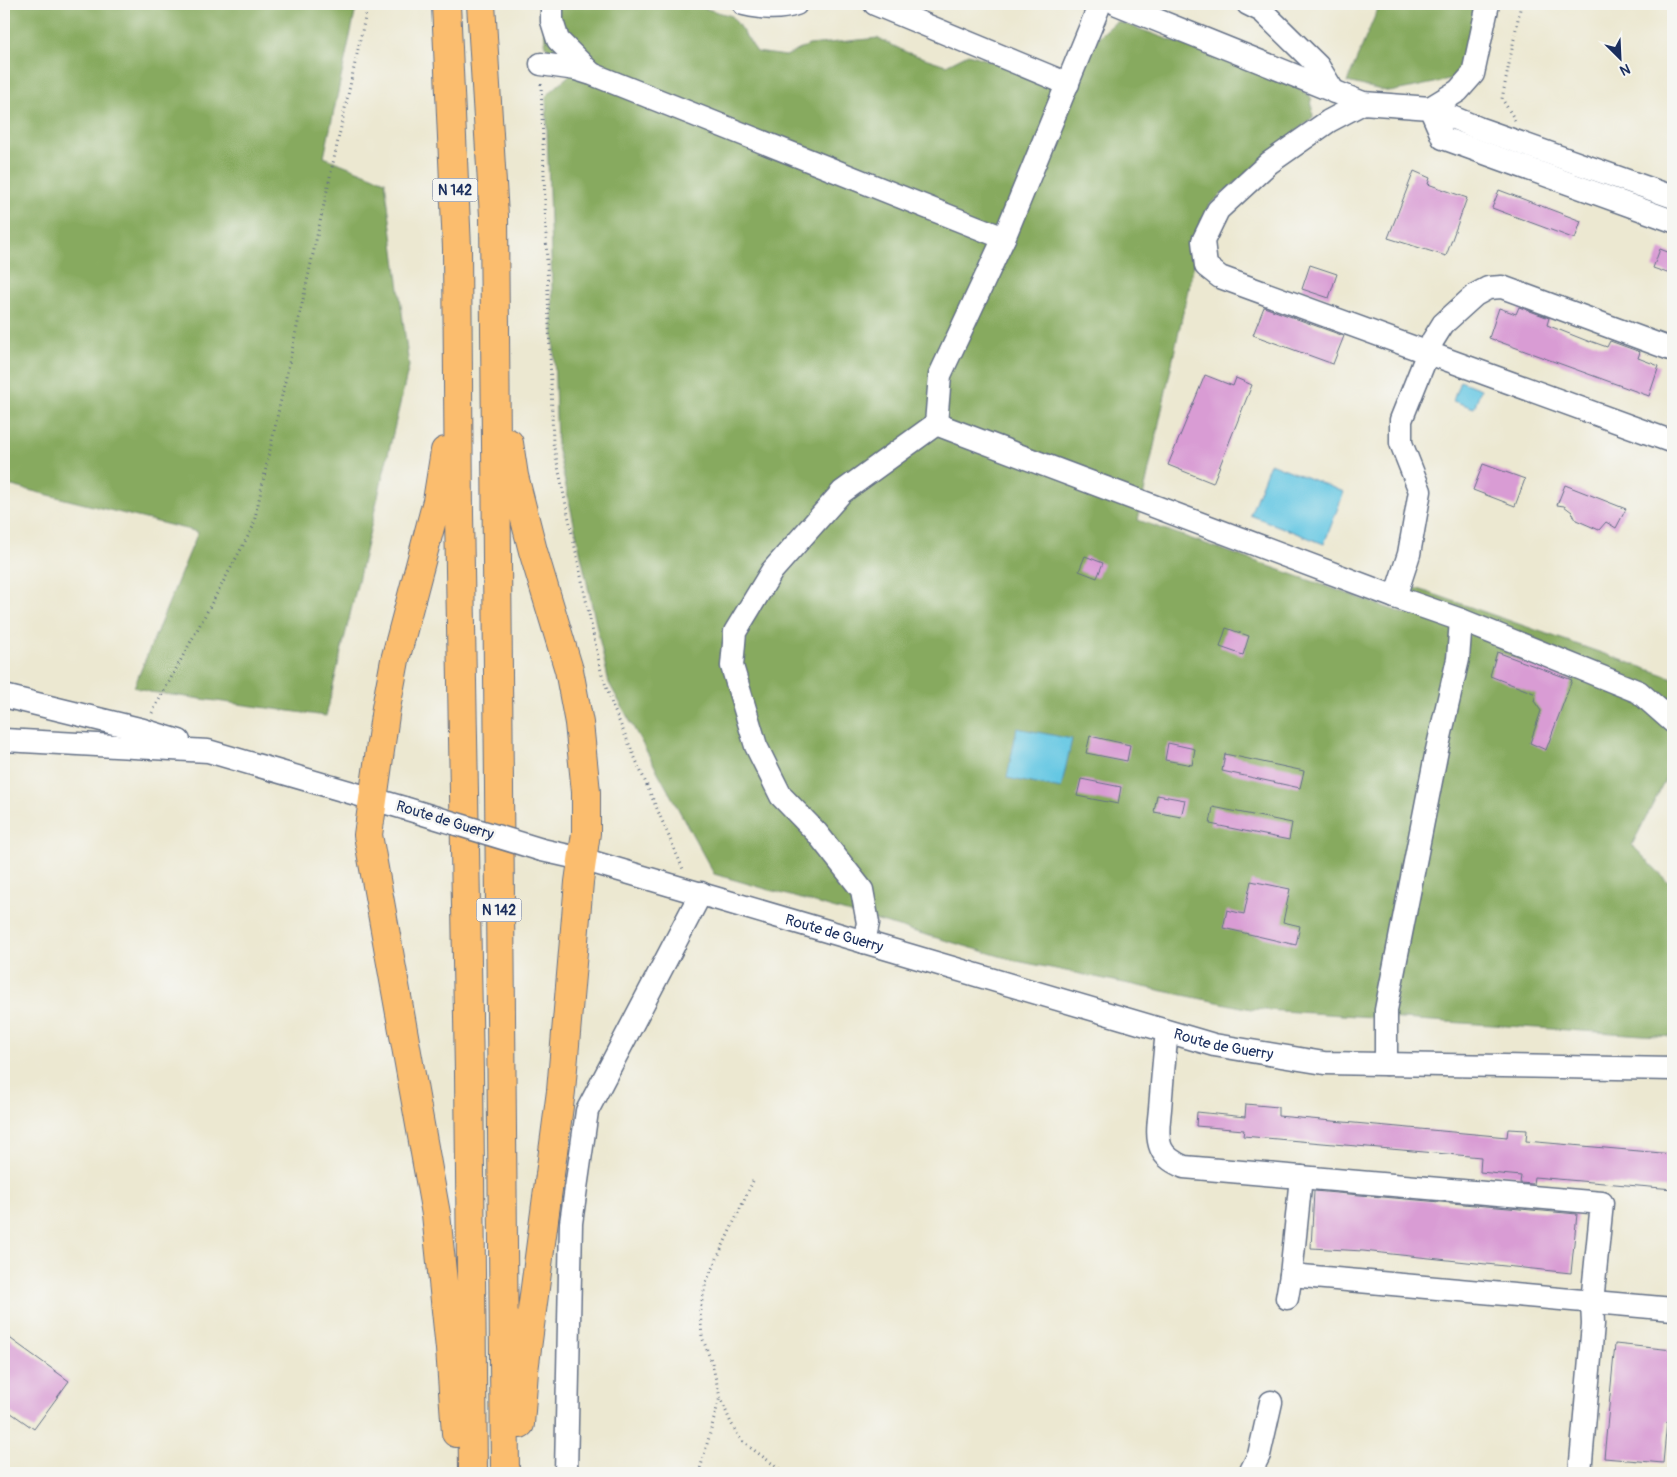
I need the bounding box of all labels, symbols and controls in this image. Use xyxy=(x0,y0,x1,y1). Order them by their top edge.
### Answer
north arrow xyxy=(1594,32,1644,82)
text: N xyxy=(1617,60,1633,79)
road number: N 142 xyxy=(432,178,478,202)
street label: Route de Guerry xyxy=(394,797,497,845)
road number: N 142 xyxy=(476,898,522,922)
street label: Route de Guerry xyxy=(783,910,886,957)
street label: Route de Guerry xyxy=(1171,1025,1275,1065)

